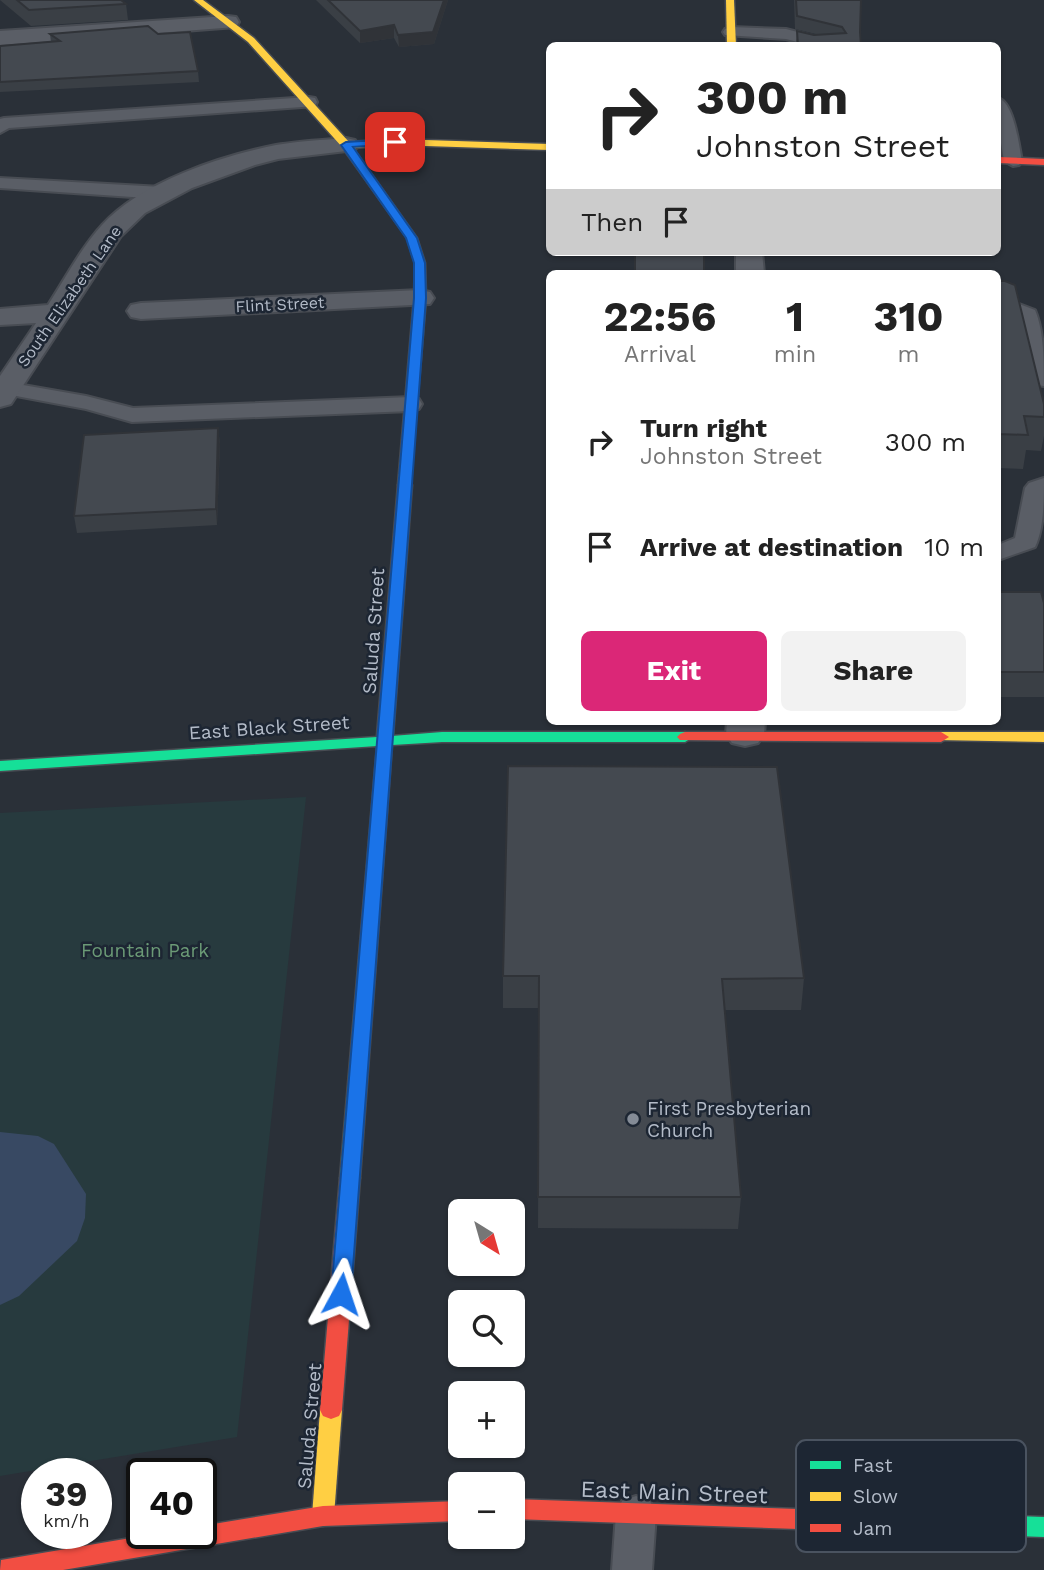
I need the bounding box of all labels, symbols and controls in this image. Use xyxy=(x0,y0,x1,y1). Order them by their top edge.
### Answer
text: 300 m xyxy=(696,68,848,126)
icon: right xyxy=(581,70,672,161)
pin xyxy=(365,112,425,172)
icon: arrive xyxy=(376,123,414,161)
text: Johnston Street xyxy=(696,127,949,165)
icon: arrive xyxy=(657,203,695,241)
text: Then xyxy=(581,207,643,237)
street label: South Elizabeth Lane xyxy=(14,222,125,370)
text: 22:56 xyxy=(603,292,716,341)
text: 1 xyxy=(786,292,804,341)
text: 310 xyxy=(874,292,944,341)
street label: Flint Street xyxy=(235,293,325,316)
text: Arrival xyxy=(624,341,696,368)
text: min xyxy=(774,341,816,368)
text: m xyxy=(898,341,920,368)
text: Turn right xyxy=(640,413,767,443)
icon: right xyxy=(581,423,619,461)
text: 300 m xyxy=(885,427,966,457)
text: Johnston Street xyxy=(640,443,822,470)
icon: arrive xyxy=(581,528,619,566)
text: Arrive at destination xyxy=(640,532,903,562)
text: 10 m xyxy=(924,532,984,562)
street label: Saluda Street xyxy=(358,567,389,695)
button: Exit xyxy=(581,631,767,711)
button: Share xyxy=(781,631,966,711)
street label: East Black Street xyxy=(188,710,350,745)
park label: Fountain Park xyxy=(81,939,209,962)
place label: First Presbyterian Church xyxy=(647,1097,811,1142)
marker: First Presbyterian Church xyxy=(625,1111,641,1127)
north arrow xyxy=(448,1199,525,1276)
map controls xyxy=(448,1199,525,1549)
position arrow xyxy=(304,1257,378,1331)
button: search xyxy=(448,1290,525,1367)
street label: Saluda Street xyxy=(293,1362,326,1490)
button: + xyxy=(448,1381,525,1458)
legend xyxy=(796,1440,1026,1552)
text: Fast xyxy=(853,1454,892,1477)
speed limit sign: 40 xyxy=(126,1458,217,1549)
button: − xyxy=(448,1472,525,1549)
text: 39 xyxy=(45,1473,88,1515)
street label: East Main Street xyxy=(580,1476,768,1509)
text: Slow xyxy=(853,1485,898,1508)
text: km/h xyxy=(43,1510,90,1531)
text: Jam xyxy=(853,1517,892,1540)

